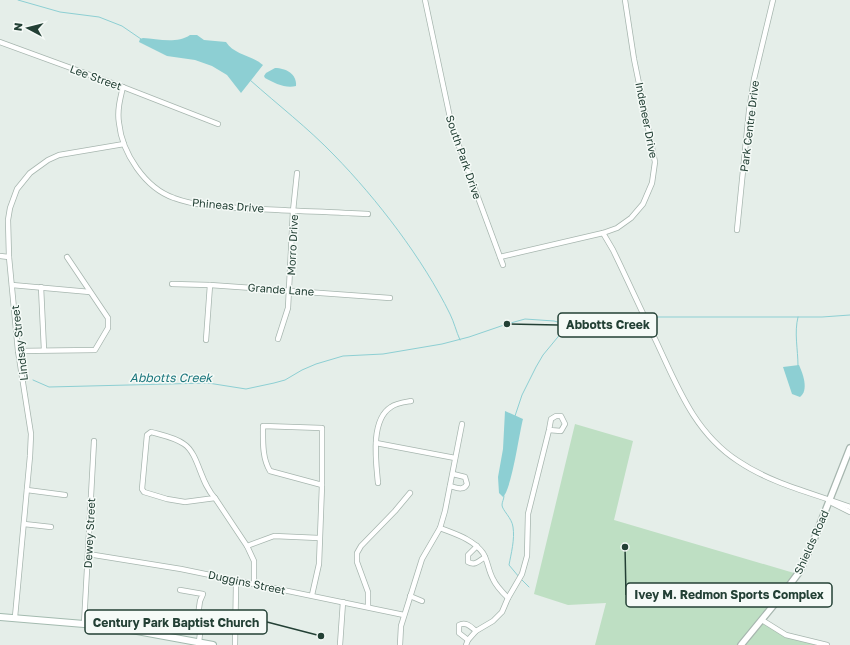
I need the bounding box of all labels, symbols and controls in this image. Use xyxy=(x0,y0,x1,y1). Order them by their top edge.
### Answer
north arrow xyxy=(8,8,48,48)
text: N xyxy=(11,22,25,32)
street label: Lee Street xyxy=(68,62,124,92)
street label: Park Centre Drive xyxy=(737,80,761,172)
street label: Indeneer Drive xyxy=(633,81,661,159)
street label: South Park Drive xyxy=(444,113,484,201)
street label: Phineas Drive xyxy=(192,195,264,215)
street label: Morro Drive xyxy=(284,214,300,276)
street label: Grande Lane xyxy=(247,280,315,298)
street label: Lindsay Street xyxy=(8,304,30,382)
callout: Abbotts Creek xyxy=(558,313,657,337)
text: Abbotts Creek xyxy=(566,317,650,332)
water label: Abbotts Creek xyxy=(130,370,213,385)
street label: Dewey Street xyxy=(81,498,97,568)
street label: Shields Road xyxy=(791,508,831,576)
street label: Duggins Street xyxy=(207,567,287,597)
callout: Ivey M. Redmon Sports Complex xyxy=(626,583,832,607)
text: Ivey M. Redmon Sports Complex xyxy=(634,587,824,602)
callout: Century Park Baptist Church xyxy=(85,610,267,634)
text: Century Park Baptist Church xyxy=(93,615,259,630)

